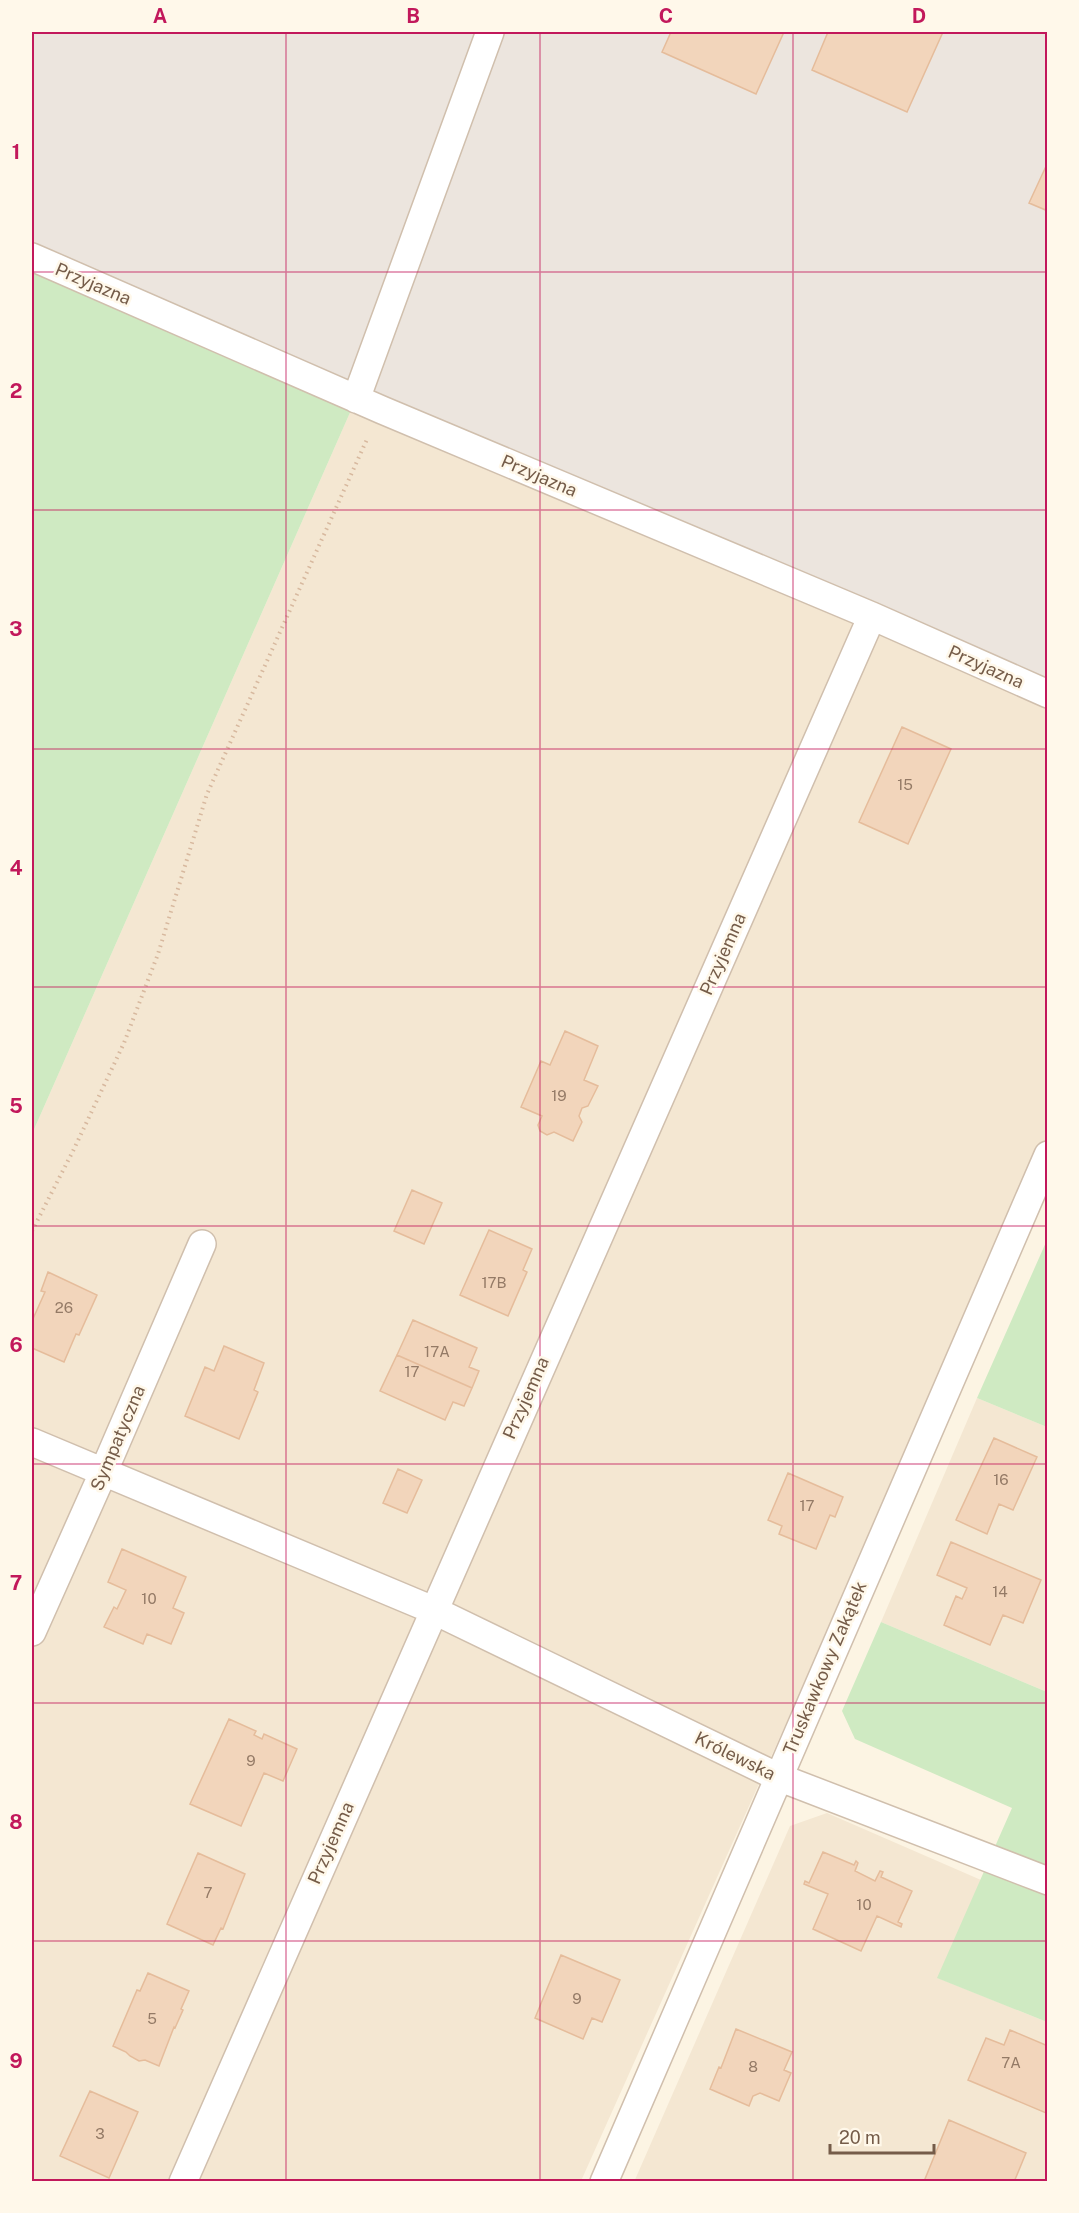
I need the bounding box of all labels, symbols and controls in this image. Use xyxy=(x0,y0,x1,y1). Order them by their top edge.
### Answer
text: A xyxy=(153,4,167,28)
text: B xyxy=(406,4,420,28)
text: C xyxy=(659,4,673,28)
text: D xyxy=(912,4,926,28)
text: 1 xyxy=(12,140,20,164)
street label: Przyjazna xyxy=(52,258,134,309)
text: 2 xyxy=(10,379,22,403)
street label: Przyjazna xyxy=(498,450,580,501)
text: 3 xyxy=(9,617,23,641)
street label: Przyjazna xyxy=(945,641,1027,692)
house number: 15 xyxy=(897,776,913,793)
text: 4 xyxy=(9,856,23,880)
street label: Przyjemna xyxy=(695,910,750,998)
house number: 19 xyxy=(551,1087,567,1104)
text: 5 xyxy=(9,1094,23,1118)
house number: 17B xyxy=(481,1274,507,1291)
house number: 26 xyxy=(55,1299,73,1316)
text: 6 xyxy=(9,1333,23,1357)
house number: 17A xyxy=(424,1343,450,1360)
street label: Przyjemna xyxy=(498,1354,553,1442)
house number: 17 xyxy=(404,1363,420,1380)
street label: Sympatyczna xyxy=(86,1382,149,1494)
house number: 16 xyxy=(993,1471,1009,1488)
house number: 17 xyxy=(799,1497,815,1514)
text: 7 xyxy=(10,1571,22,1595)
street label: Truskawkowy Zakątek xyxy=(779,1578,871,1758)
house number: 14 xyxy=(992,1583,1008,1600)
house number: 10 xyxy=(141,1590,157,1607)
street label: Królewska xyxy=(691,1727,779,1784)
house number: 9 xyxy=(246,1752,256,1769)
street label: Przyjemna xyxy=(303,1799,358,1887)
text: 8 xyxy=(9,1810,23,1834)
house number: 7 xyxy=(203,1884,213,1901)
house number: 10 xyxy=(856,1896,872,1913)
house number: 9 xyxy=(572,1990,582,2007)
house number: 5 xyxy=(147,2010,157,2027)
text: 9 xyxy=(9,2049,23,2073)
house number: 7A xyxy=(1001,2054,1021,2071)
house number: 8 xyxy=(748,2058,758,2075)
scale bar xyxy=(830,2117,934,2155)
house number: 3 xyxy=(95,2125,105,2142)
text: 20 m xyxy=(839,2127,881,2148)

